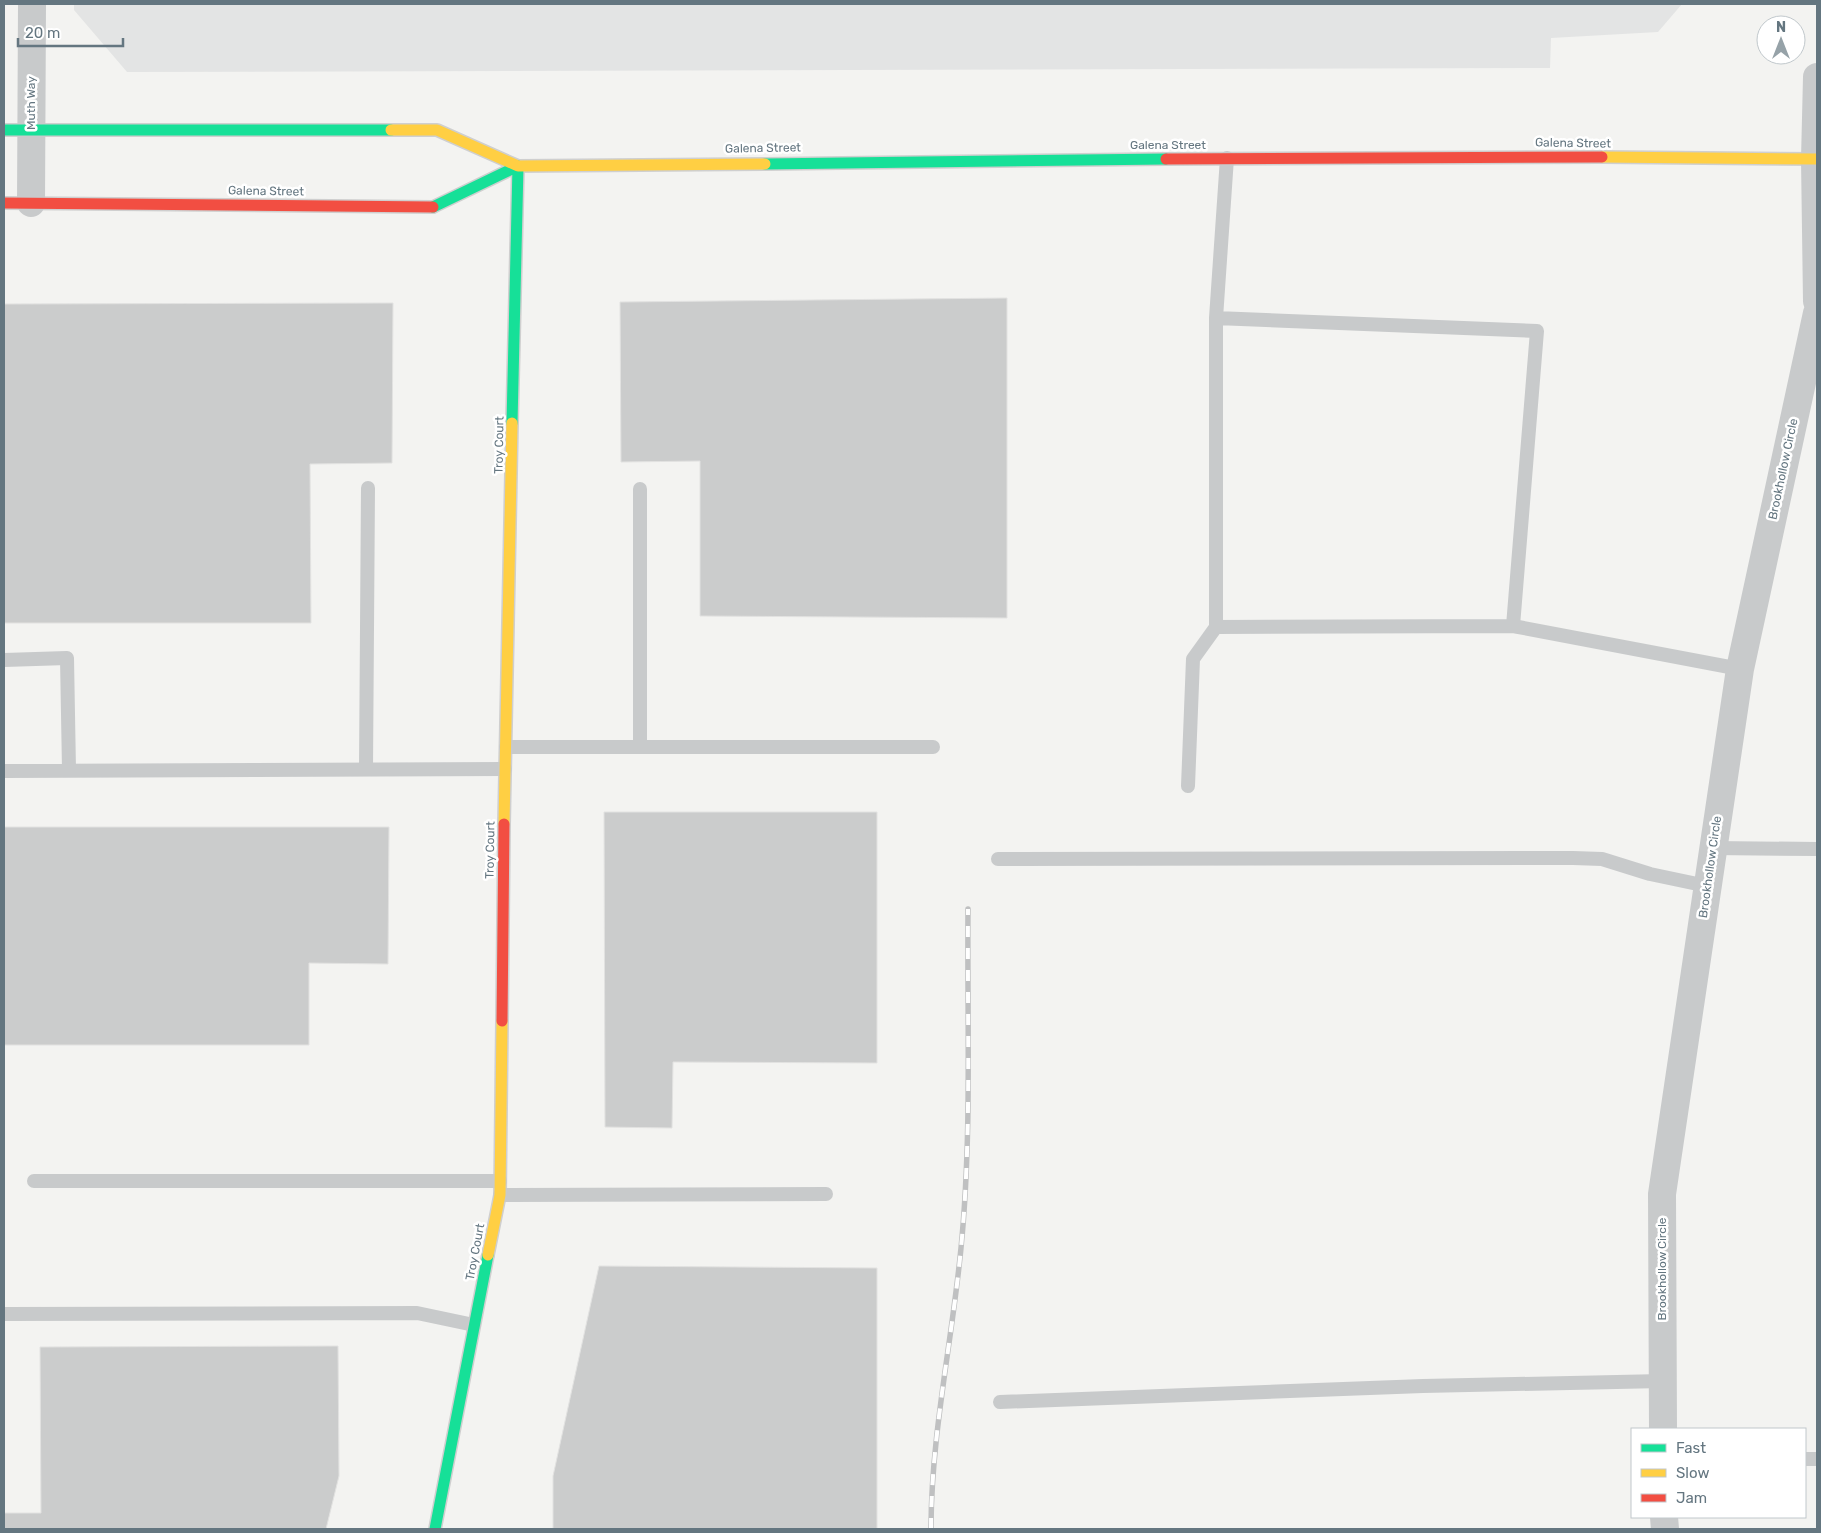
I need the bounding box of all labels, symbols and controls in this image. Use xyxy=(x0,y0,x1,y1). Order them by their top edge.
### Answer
scale bar xyxy=(18,15,122,47)
north arrow xyxy=(1756,15,1806,65)
text: N xyxy=(1776,19,1786,36)
text: 20 m xyxy=(25,24,60,42)
street label: Muth Way xyxy=(24,76,38,130)
street label: Galena Street xyxy=(1535,135,1611,151)
street label: Galena Street xyxy=(1130,138,1206,152)
street label: Galena Street xyxy=(725,140,801,156)
street label: Galena Street xyxy=(228,183,304,199)
street label: Troy Court xyxy=(491,416,507,474)
street label: Brookhollow Circle xyxy=(1765,417,1801,521)
street label: Brookhollow Circle xyxy=(1696,815,1724,919)
street label: Troy Court xyxy=(482,821,498,879)
street label: Brookhollow Circle xyxy=(1655,1217,1669,1321)
street label: Troy Court xyxy=(463,1222,487,1282)
legend xyxy=(1631,1428,1806,1518)
text: Fast xyxy=(1676,1439,1706,1457)
text: Slow xyxy=(1676,1464,1709,1482)
text: Jam xyxy=(1676,1489,1707,1507)

